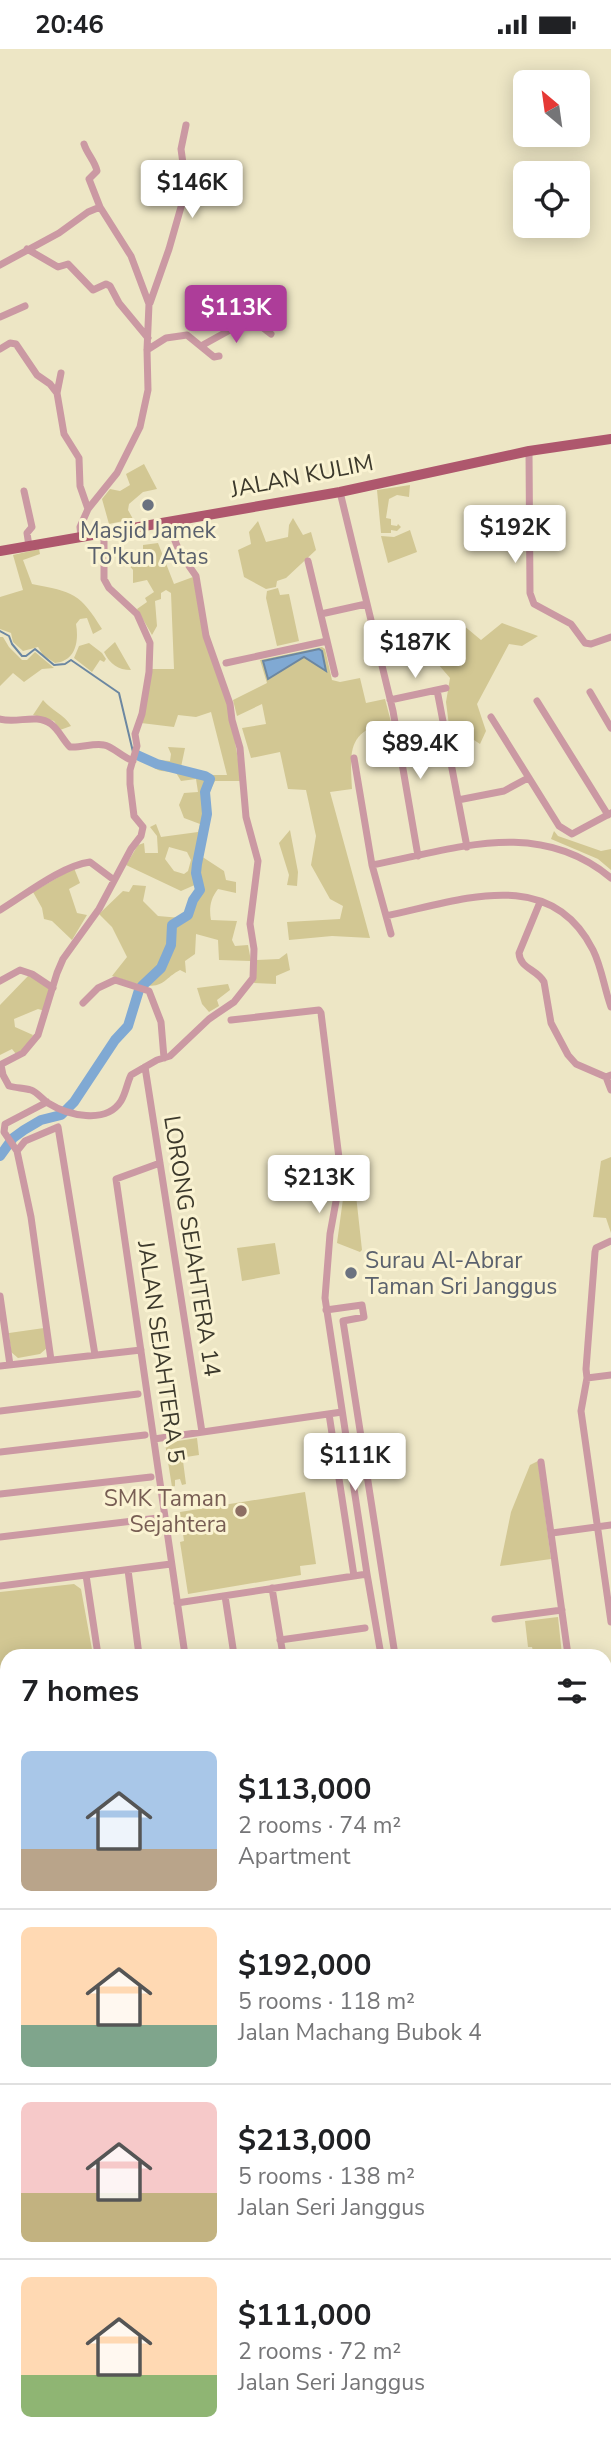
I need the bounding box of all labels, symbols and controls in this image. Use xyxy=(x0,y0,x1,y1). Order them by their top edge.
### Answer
text: 20:46 xyxy=(35,7,104,42)
north arrow xyxy=(513,70,590,147)
map controls xyxy=(513,70,590,238)
pin: $146K xyxy=(143,160,241,220)
button: locate xyxy=(513,161,590,238)
text: $146K xyxy=(157,167,227,198)
pin: $113K xyxy=(187,285,285,345)
text: $113K xyxy=(201,292,271,323)
street label: JALAN KULIM xyxy=(227,447,376,505)
marker: Masjid Jamek To'kun Atas xyxy=(140,497,156,513)
pin: $192K xyxy=(466,505,564,565)
text: $192K xyxy=(480,512,550,543)
place label: Masjid Jamek To'kun Atas xyxy=(80,515,217,572)
pin: $187K xyxy=(366,621,464,680)
text: $187K xyxy=(380,627,450,658)
pin: $89.4K xyxy=(363,721,477,781)
text: $89.4K xyxy=(382,728,458,759)
street label: LORONG SEJAHTERA 14 xyxy=(156,1113,228,1379)
pin: $213K xyxy=(270,1155,368,1215)
text: $213K xyxy=(284,1162,354,1193)
street label: JALAN SEJAHTERA 5 xyxy=(130,1238,192,1465)
place label: Surau Al-Abrar Taman Sri Janggus xyxy=(365,1245,557,1302)
marker: Surau Al-Abrar Taman Sri Janggus xyxy=(343,1265,359,1281)
pin: $111K xyxy=(306,1433,404,1493)
text: $111K xyxy=(320,1440,390,1471)
place label: SMK Taman Sejahtera xyxy=(104,1483,227,1540)
marker: SMK Taman Sejahtera xyxy=(233,1503,249,1519)
text: 7 homes xyxy=(21,1671,139,1712)
icon: filters xyxy=(553,1672,591,1710)
text: $113,000 xyxy=(238,1769,371,1810)
icon: home xyxy=(77,1779,161,1863)
text: 2 rooms · 74 m² xyxy=(238,1810,401,1841)
text: Apartment xyxy=(238,1841,350,1872)
text: $192,000 xyxy=(238,1945,371,1986)
icon: home xyxy=(77,1955,161,2039)
text: 5 rooms · 118 m² xyxy=(238,1986,415,2017)
text: Jalan Machang Bubok 4 xyxy=(238,2017,482,2048)
text: $213,000 xyxy=(238,2120,371,2161)
icon: home xyxy=(77,2130,161,2214)
text: 5 rooms · 138 m² xyxy=(238,2161,415,2192)
text: Jalan Seri Janggus xyxy=(238,2192,425,2223)
text: $111,000 xyxy=(238,2295,371,2336)
icon: home xyxy=(77,2305,161,2389)
text: 2 rooms · 72 m² xyxy=(238,2336,401,2367)
text: Jalan Seri Janggus xyxy=(238,2367,425,2398)

